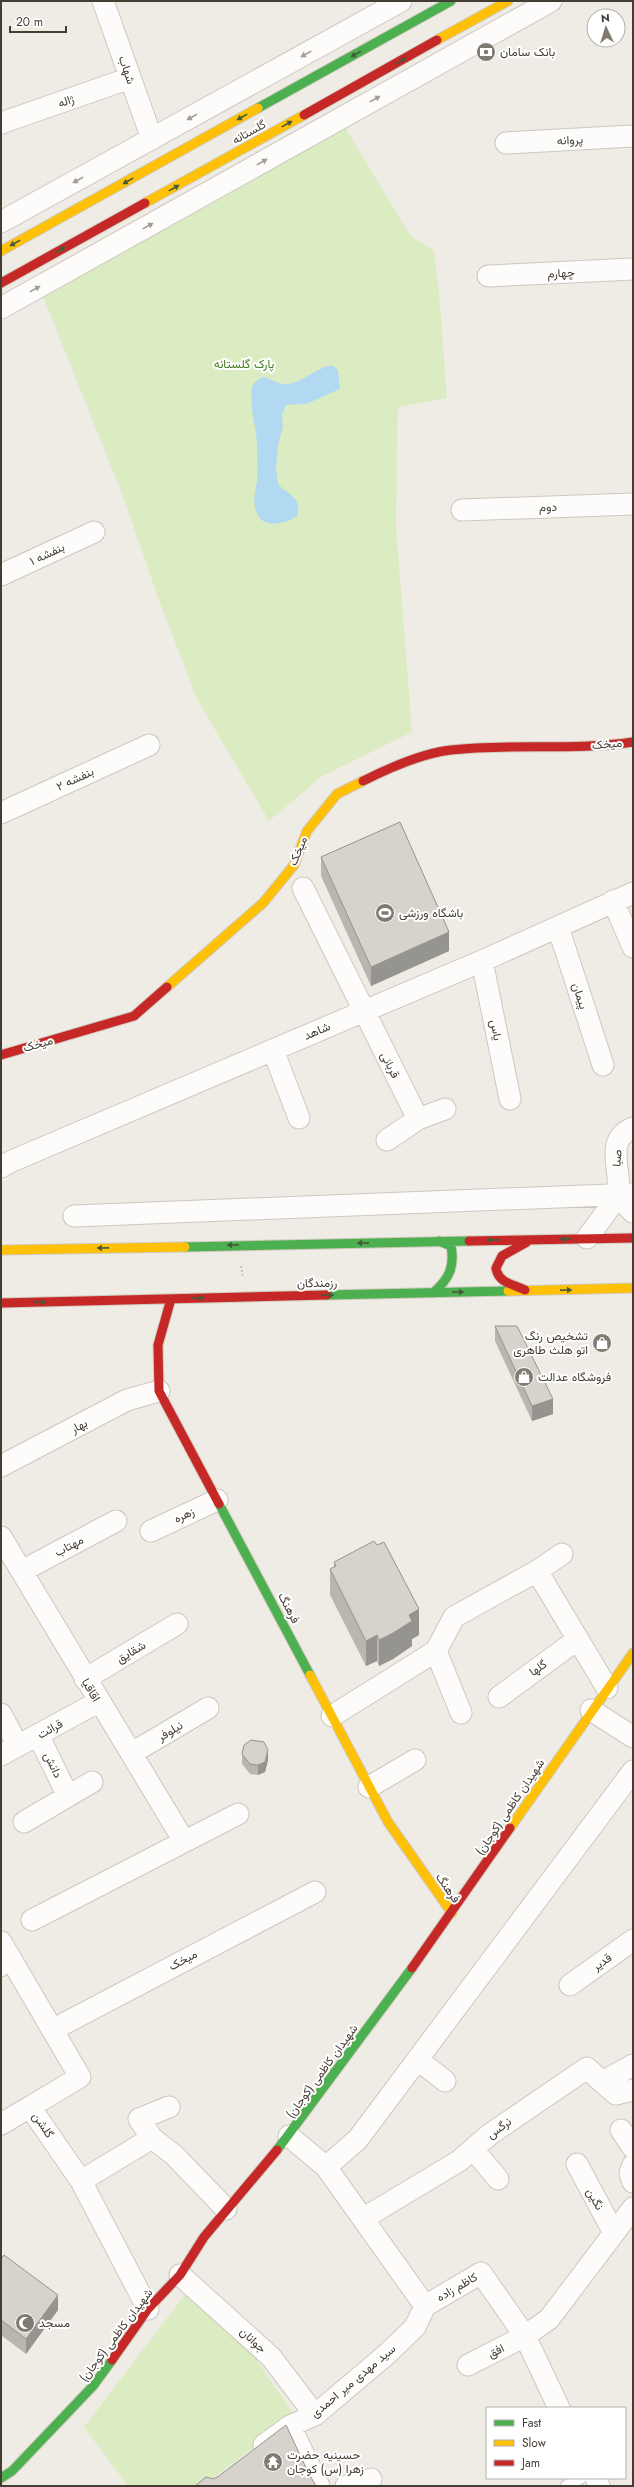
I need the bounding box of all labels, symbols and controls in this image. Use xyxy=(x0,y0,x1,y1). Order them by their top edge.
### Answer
scale bar xyxy=(10,8,66,34)
north arrow xyxy=(586,8,626,48)
text: N xyxy=(600,10,610,26)
text: 20 m xyxy=(16,13,43,31)
bank icon: بانک سامان xyxy=(475,41,497,63)
place label: بانک سامان xyxy=(500,43,555,61)
one-way arrow xyxy=(300,50,312,57)
one-way arrow xyxy=(350,51,361,57)
street label: شهاب xyxy=(114,53,140,87)
one-way arrow xyxy=(395,58,407,64)
street label: ژاله xyxy=(55,90,77,112)
one-way arrow xyxy=(370,96,381,102)
one-way arrow xyxy=(186,113,198,120)
one-way arrow xyxy=(236,114,248,121)
street label: گلستانه xyxy=(229,115,269,149)
one-way arrow xyxy=(281,121,293,128)
street label: پروانه xyxy=(556,130,584,150)
one-way arrow xyxy=(256,159,268,166)
one-way arrow xyxy=(73,176,84,183)
one-way arrow xyxy=(122,177,134,184)
one-way arrow xyxy=(168,184,179,191)
one-way arrow xyxy=(143,222,154,229)
one-way arrow xyxy=(9,240,20,247)
one-way arrow xyxy=(54,247,66,254)
street label: چهارم xyxy=(547,263,575,283)
one-way arrow xyxy=(29,286,41,293)
park label: پارک گلستانه xyxy=(214,355,275,373)
street label: دوم xyxy=(539,498,558,516)
street label: بنفشه ۱ xyxy=(26,538,68,570)
street label: میخک xyxy=(591,734,623,754)
street label: بنفشه ۲ xyxy=(53,762,97,796)
street label: میخک xyxy=(284,834,312,868)
sports icon: باشگاه ورزشی xyxy=(374,902,396,924)
place label: باشگاه ورزشی xyxy=(399,904,463,922)
street label: پیمان xyxy=(567,981,593,1011)
street label: شاهد xyxy=(301,1017,333,1045)
street label: یاس xyxy=(485,1018,507,1042)
street label: میخک xyxy=(21,1031,55,1057)
street label: قربانی xyxy=(376,1049,404,1081)
street label: صبا xyxy=(607,1149,627,1167)
one-way arrow xyxy=(559,1236,572,1242)
one-way arrow xyxy=(487,1237,499,1244)
one-way arrow xyxy=(356,1240,369,1246)
one-way arrow xyxy=(227,1242,239,1249)
one-way arrow xyxy=(96,1245,109,1251)
street label: رزمندگان xyxy=(297,1274,337,1292)
one-way arrow xyxy=(560,1287,573,1293)
one-way arrow xyxy=(452,1289,465,1295)
one-way arrow xyxy=(322,1292,335,1298)
one-way arrow xyxy=(192,1295,205,1301)
one-way arrow xyxy=(34,1299,47,1305)
place label: تشخیص رنگ اتو هلث طاهری xyxy=(513,1327,588,1359)
shop icon: تشخیص رنگ اتو هلث طاهری xyxy=(591,1332,613,1354)
shop icon: فروشگاه عدالت xyxy=(513,1366,535,1388)
place label: فروشگاه عدالت xyxy=(538,1368,611,1386)
street label: بهار xyxy=(66,1414,91,1438)
street label: زهره xyxy=(171,1502,197,1528)
street label: مهتاب xyxy=(51,1531,87,1561)
street label: فرهنگ xyxy=(273,1589,305,1627)
street label: شقایق xyxy=(113,1636,149,1668)
street label: گلها xyxy=(525,1655,551,1681)
street label: اقاقیا xyxy=(77,1675,105,1705)
street label: قرائت xyxy=(34,1715,66,1743)
street label: نیلوفر xyxy=(153,1716,186,1746)
street label: دانش xyxy=(39,1749,67,1781)
street label: شهیدان کاظمی (کوجان) xyxy=(471,1755,549,1859)
street label: فرهنگ xyxy=(431,1869,465,1907)
street label: میخک xyxy=(165,1945,201,1975)
street label: قدیر xyxy=(588,1949,616,1976)
street label: شهیدان کاظمی (کوجان) xyxy=(282,2020,362,2122)
street label: گلشن xyxy=(28,2108,58,2142)
street label: نرگس xyxy=(483,2113,515,2143)
street label: نگین xyxy=(582,2185,608,2213)
street label: کاظم زاده xyxy=(433,2268,481,2306)
street label: شهیدان کاظمی (کوجان) xyxy=(75,2285,157,2385)
mosque icon: مسجد xyxy=(14,2312,36,2334)
place label: مسجد xyxy=(39,2314,70,2332)
street label: جوانان xyxy=(236,2323,270,2357)
street label: افق xyxy=(485,2339,507,2363)
street label: سید مهدی میر احمدی xyxy=(306,2340,400,2422)
legend xyxy=(486,2407,626,2479)
text: Fast xyxy=(522,2414,541,2432)
text: Slow xyxy=(522,2434,547,2452)
place label: حسینیه حضرت زهرا (س) کوجان xyxy=(287,2446,364,2478)
temple icon: حسینیه حضرت زهرا (س) کوجان xyxy=(262,2451,284,2473)
text: Jam xyxy=(520,2454,540,2472)

